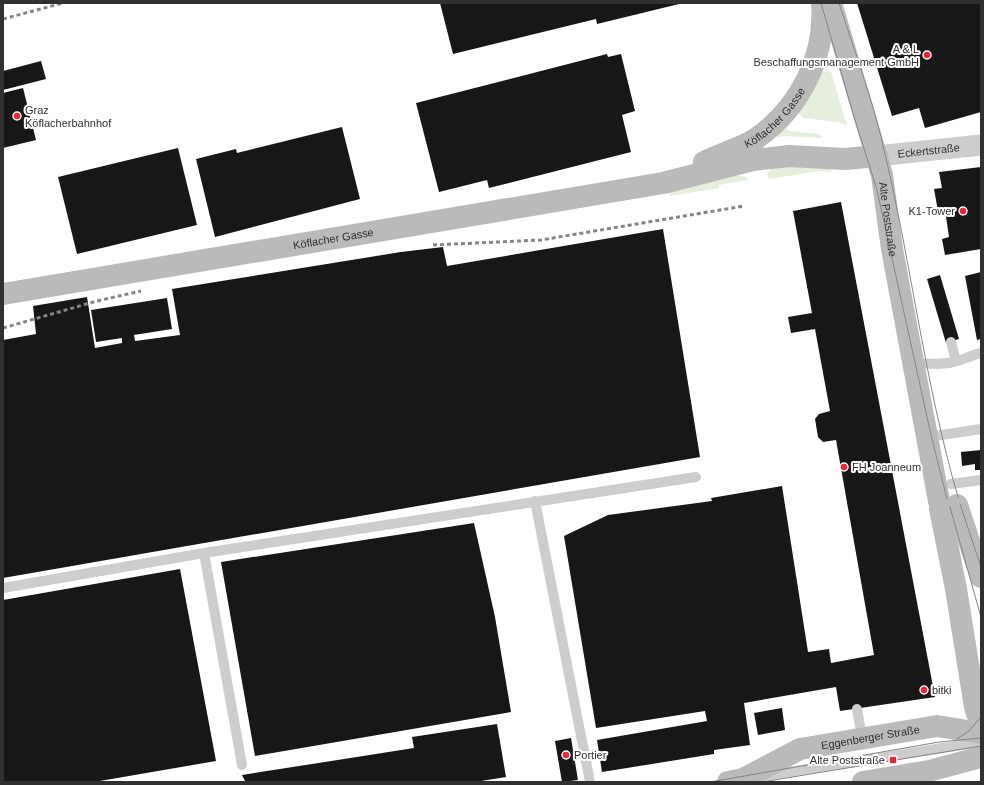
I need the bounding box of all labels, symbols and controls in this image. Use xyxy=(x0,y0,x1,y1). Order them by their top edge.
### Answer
place label: A & L Beschaffungsmanagement GmbH xyxy=(754,43,919,68)
marker: A & L Beschaffungsmanagement GmbH xyxy=(922,50,932,60)
street label: Köflacher Gasse xyxy=(742,85,807,150)
place label: Graz Köflacherbahnhof xyxy=(25,104,112,129)
marker: Graz Köflacherbahnhof xyxy=(12,111,22,121)
street label: Eckertstraße xyxy=(897,141,960,160)
street label: Alte Poststraße xyxy=(877,181,899,258)
place label: K1-Tower xyxy=(909,205,955,217)
marker: K1-Tower xyxy=(958,206,968,216)
street label: Köflacher Gasse xyxy=(292,226,374,251)
place label: FH Joanneum xyxy=(852,461,921,473)
marker: FH Joanneum xyxy=(839,462,849,472)
place label: bitki xyxy=(932,684,952,696)
marker: bitki xyxy=(919,685,929,695)
street label: Eggenberger Straße xyxy=(820,723,921,751)
place label: Portier xyxy=(574,749,607,761)
marker: Portier xyxy=(561,750,571,760)
place label: Alte Poststraße xyxy=(810,754,885,766)
marker: Alte Poststraße xyxy=(888,755,898,765)

